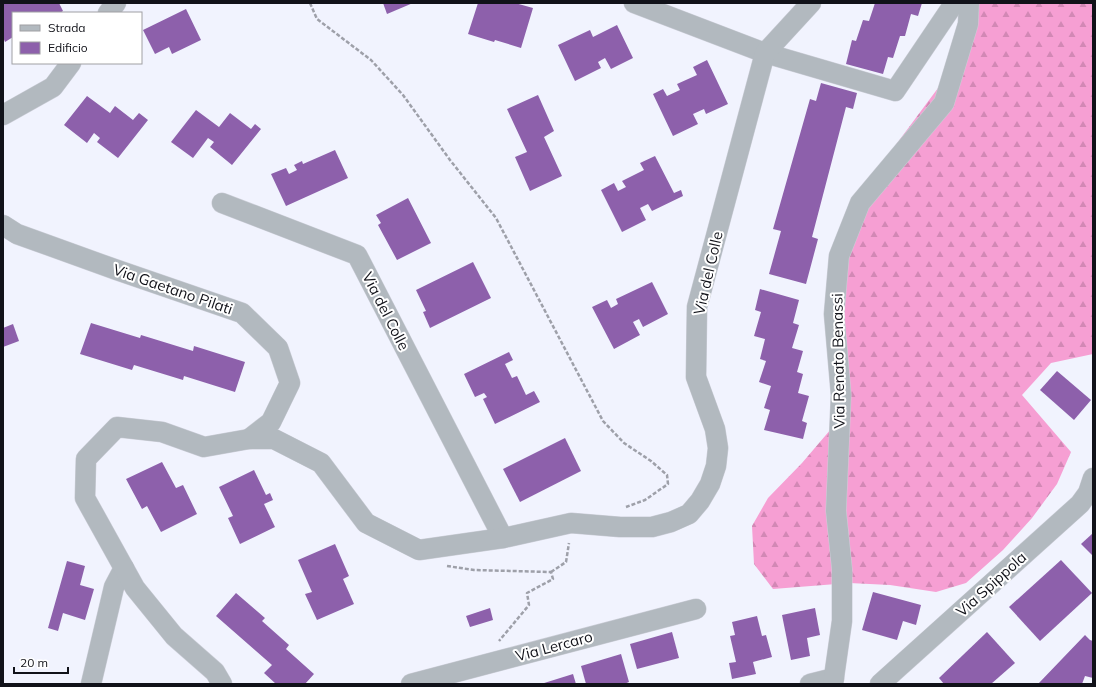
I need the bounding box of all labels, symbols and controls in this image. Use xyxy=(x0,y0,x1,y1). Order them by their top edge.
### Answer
legend xyxy=(12,12,142,64)
text: Strada xyxy=(48,20,86,35)
text: Edificio xyxy=(48,40,88,55)
street label: Via del Colle xyxy=(689,229,727,317)
street label: Via Gaetano Pilati xyxy=(111,260,235,318)
street label: Via del Colle xyxy=(358,269,414,353)
street label: Via Renato Benassi xyxy=(827,293,849,429)
street label: Via Spippola xyxy=(952,547,1030,621)
street label: Via Lercaro xyxy=(513,627,595,665)
scale bar xyxy=(14,649,68,675)
text: 20 m xyxy=(20,655,48,670)

